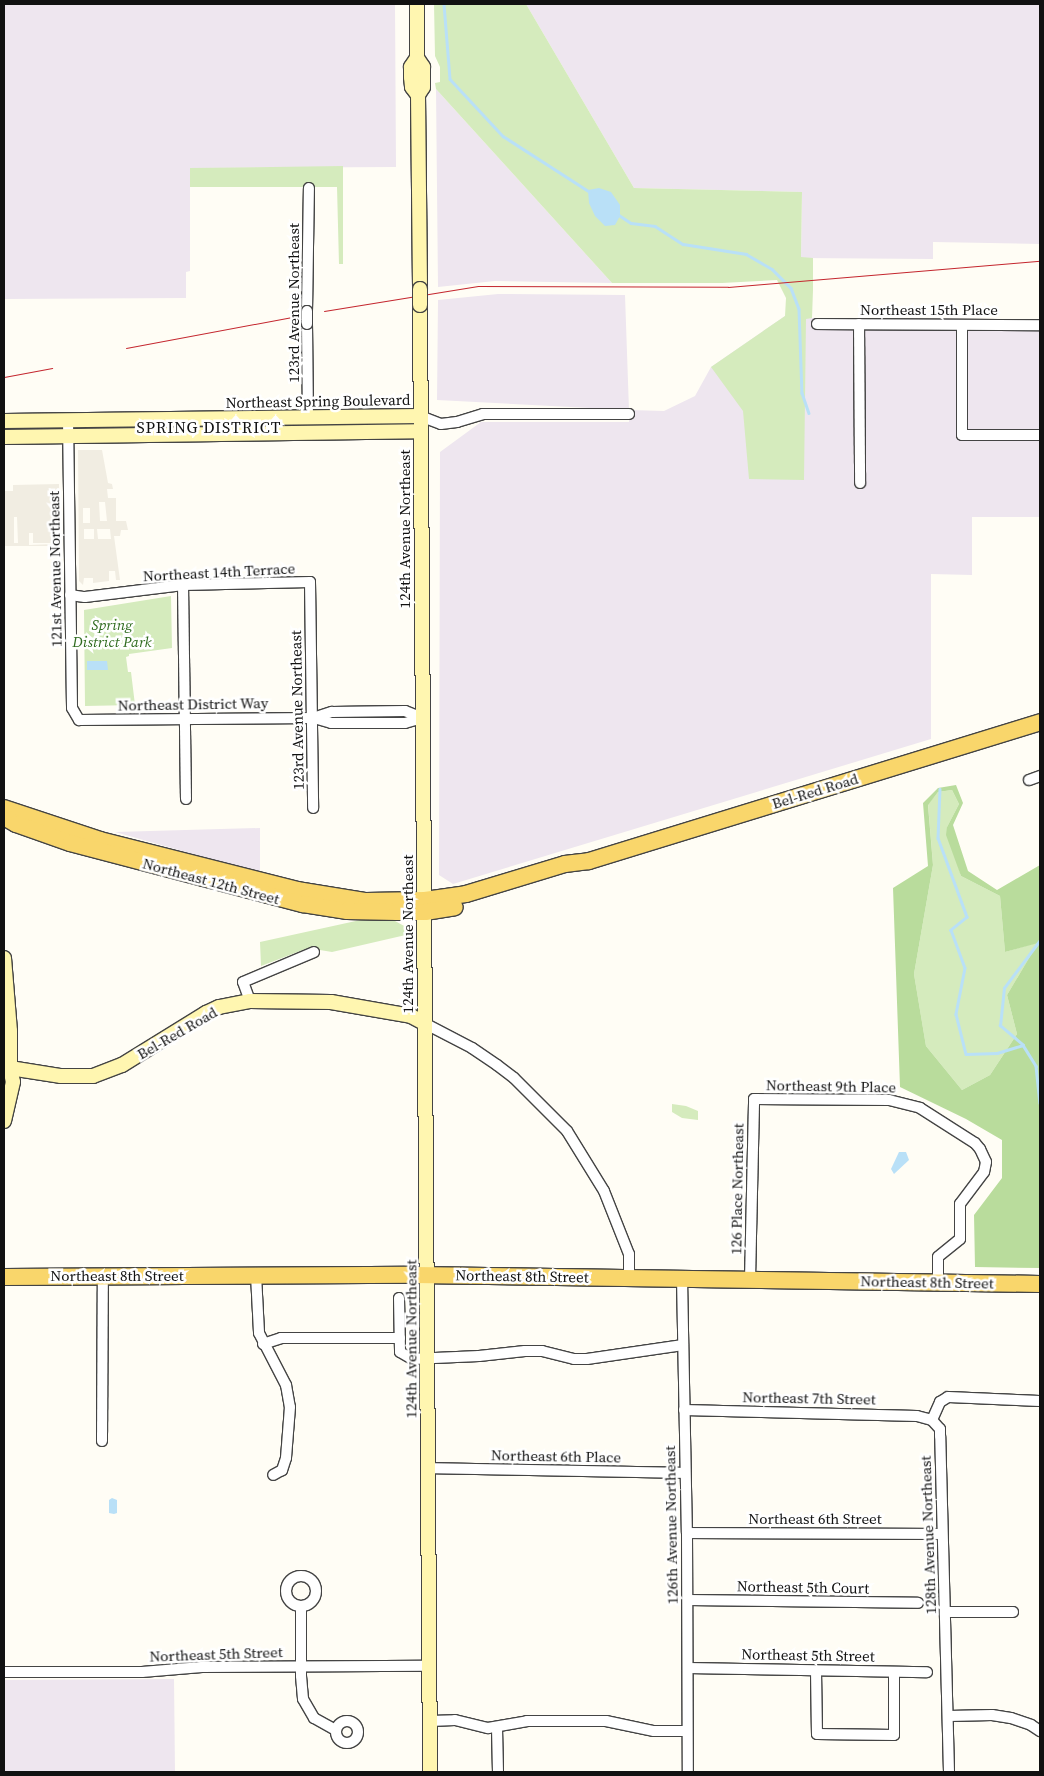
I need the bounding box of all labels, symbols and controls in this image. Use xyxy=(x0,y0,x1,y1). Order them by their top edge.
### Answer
street label: 123rd Avenue Northeast xyxy=(285,223,303,383)
street label: Northeast 15th Place xyxy=(860,301,998,319)
street label: Northeast Spring Boulevard xyxy=(225,390,411,412)
district label: SPRING DISTRICT xyxy=(135,417,283,437)
street label: 124th Avenue Northeast xyxy=(396,450,414,608)
street label: 121st Avenue Northeast xyxy=(45,491,65,647)
street label: Northeast 14th Terrace xyxy=(142,559,296,585)
park label: Spring District Park xyxy=(72,615,152,650)
street label: 123rd Avenue Northeast xyxy=(287,630,307,790)
street label: Northeast District Way xyxy=(117,694,269,714)
street label: Bel-Red Road xyxy=(770,769,860,813)
street label: Northeast 12th Street xyxy=(141,854,281,908)
street label: 124th Avenue Northeast xyxy=(399,855,417,1013)
street label: Bel-Red Road xyxy=(134,1003,220,1063)
street label: Northeast 9th Place xyxy=(766,1076,896,1096)
street label: 126 Place Northeast xyxy=(727,1123,747,1255)
street label: 124th Avenue Northeast xyxy=(402,1260,420,1418)
street label: Northeast 8th Street xyxy=(455,1266,589,1286)
street label: Northeast 8th Street xyxy=(50,1267,184,1285)
street label: Northeast 8th Street xyxy=(860,1272,994,1292)
street label: Northeast 7th Street xyxy=(742,1388,876,1408)
street label: 126th Avenue Northeast xyxy=(661,1445,681,1605)
street label: Northeast 6th Place xyxy=(491,1446,621,1466)
street label: 128th Avenue Northeast xyxy=(916,1455,940,1615)
street label: Northeast 6th Street xyxy=(748,1510,882,1528)
street label: Northeast 5th Court xyxy=(737,1577,869,1597)
street label: Northeast 5th Street xyxy=(149,1643,283,1665)
street label: Northeast 5th Street xyxy=(741,1645,875,1665)

